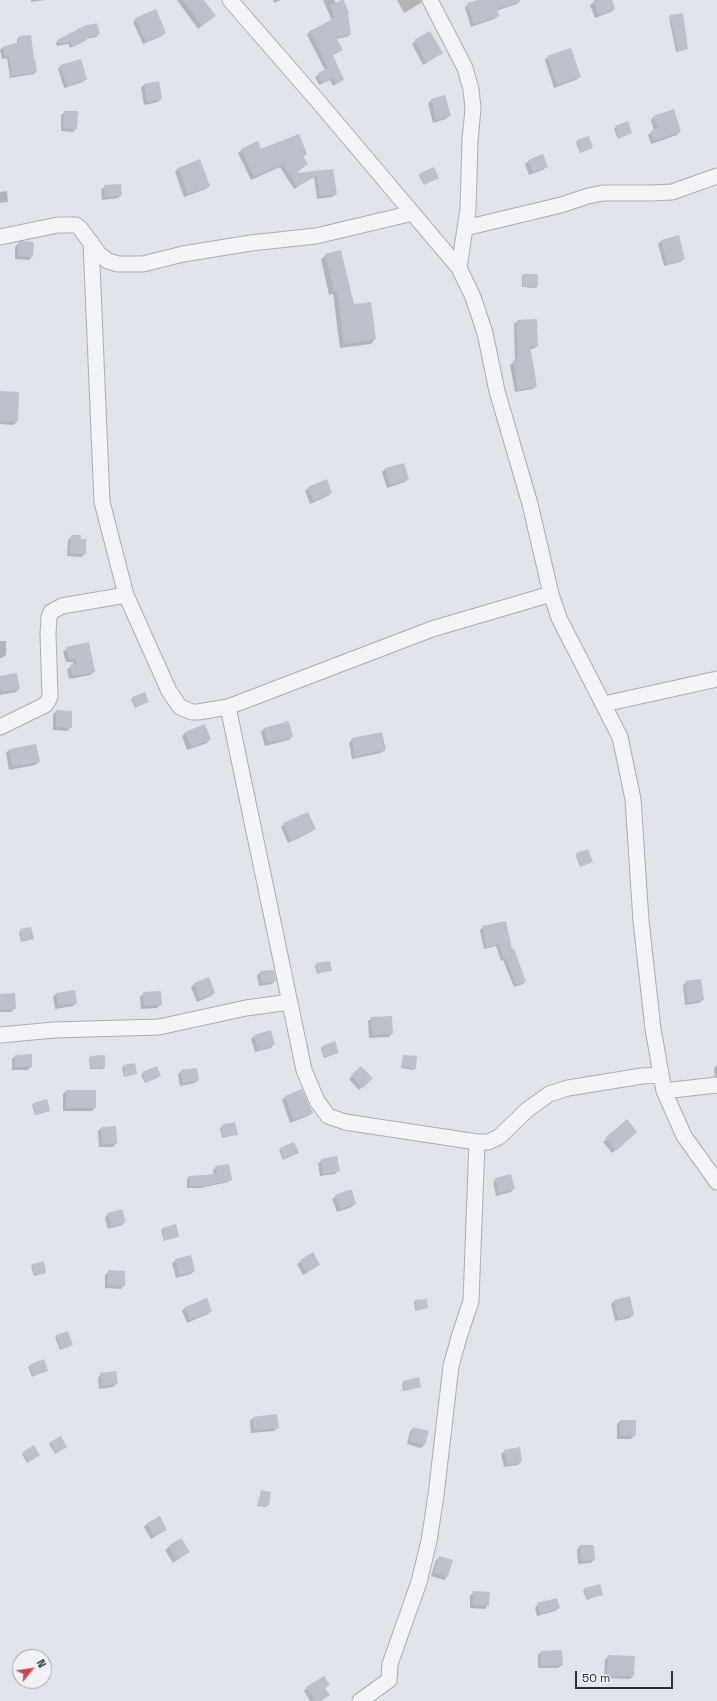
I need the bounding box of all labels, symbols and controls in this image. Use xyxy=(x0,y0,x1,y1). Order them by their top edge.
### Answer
north arrow xyxy=(12,1649,52,1689)
text: N xyxy=(34,1657,49,1670)
scale bar xyxy=(577,1663,675,1689)
text: 50 m xyxy=(582,1670,610,1686)

